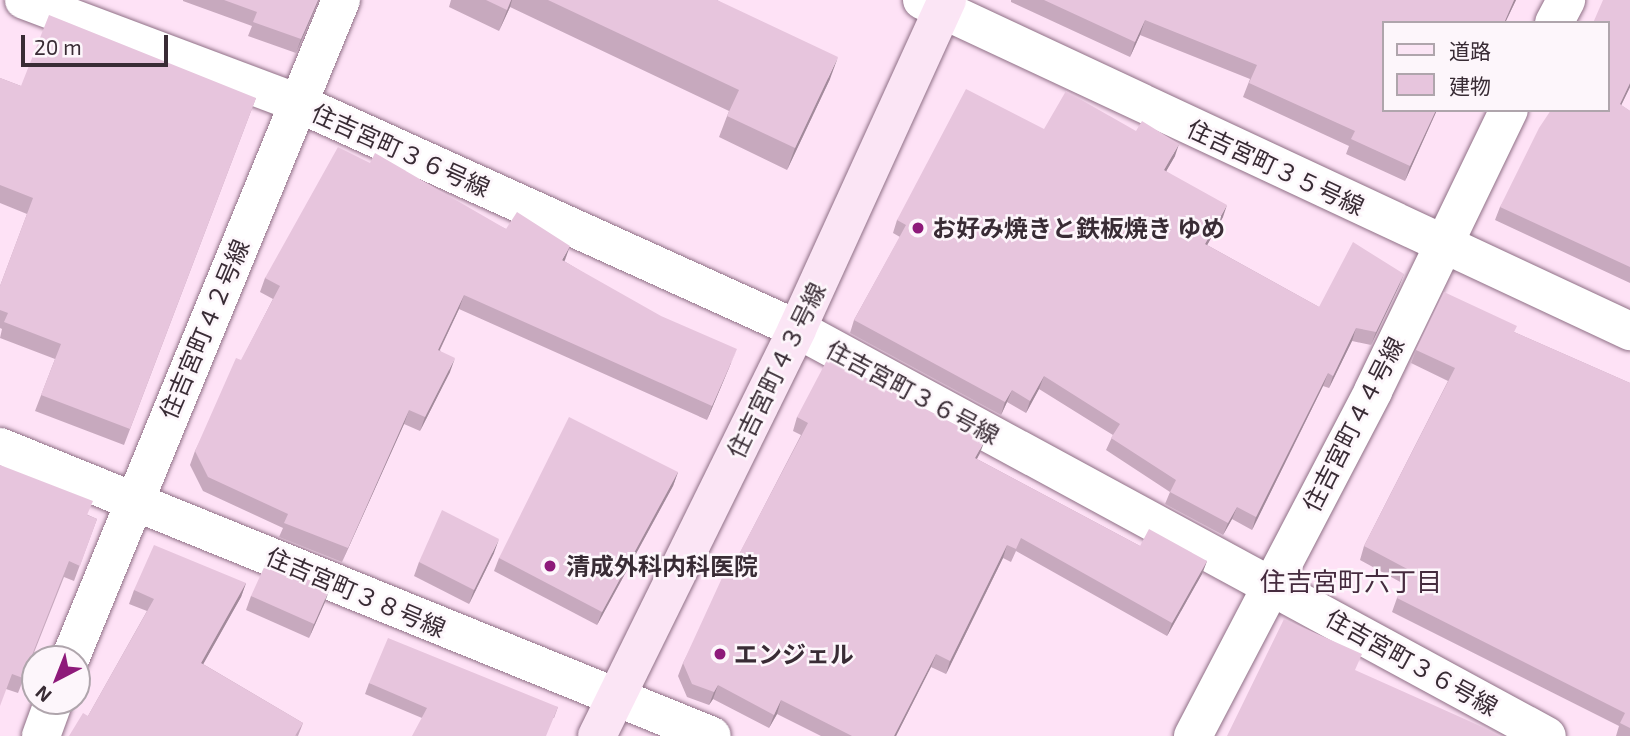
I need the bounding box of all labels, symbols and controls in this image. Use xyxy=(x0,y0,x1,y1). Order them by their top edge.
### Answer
scale bar xyxy=(24,21,172,65)
legend xyxy=(1382,21,1609,112)
text: 20 m xyxy=(34,34,82,59)
text: 道路 xyxy=(1449,38,1491,63)
text: 建物 xyxy=(1449,73,1491,98)
street label: 住吉宮町３６号線 xyxy=(307,98,495,202)
street label: 住吉宮町３５号線 xyxy=(1183,113,1369,221)
place label: お好み焼きと鉄板焼き ゆめ xyxy=(932,214,1225,242)
marker: お好み焼きと鉄板焼き ゆめ xyxy=(910,220,926,236)
street label: 住吉宮町４２号線 xyxy=(153,235,255,423)
street label: 住吉宮町４３号線 xyxy=(721,277,831,463)
street label: 住吉宮町４４号線 xyxy=(1297,332,1409,516)
street label: 住吉宮町３６号線 xyxy=(821,334,1005,450)
street label: 住吉宮町３８号線 xyxy=(262,541,450,643)
place label: 清成外科内科医院 xyxy=(566,552,758,580)
marker: 清成外科内科医院 xyxy=(540,556,560,576)
district label: 住吉宮町六丁目 xyxy=(1260,565,1442,597)
street label: 住吉宮町３６号線 xyxy=(1321,603,1503,721)
place label: エンジェル xyxy=(734,640,854,668)
north arrow xyxy=(21,645,91,715)
marker: エンジェル xyxy=(712,646,728,662)
text: N xyxy=(30,681,56,708)

